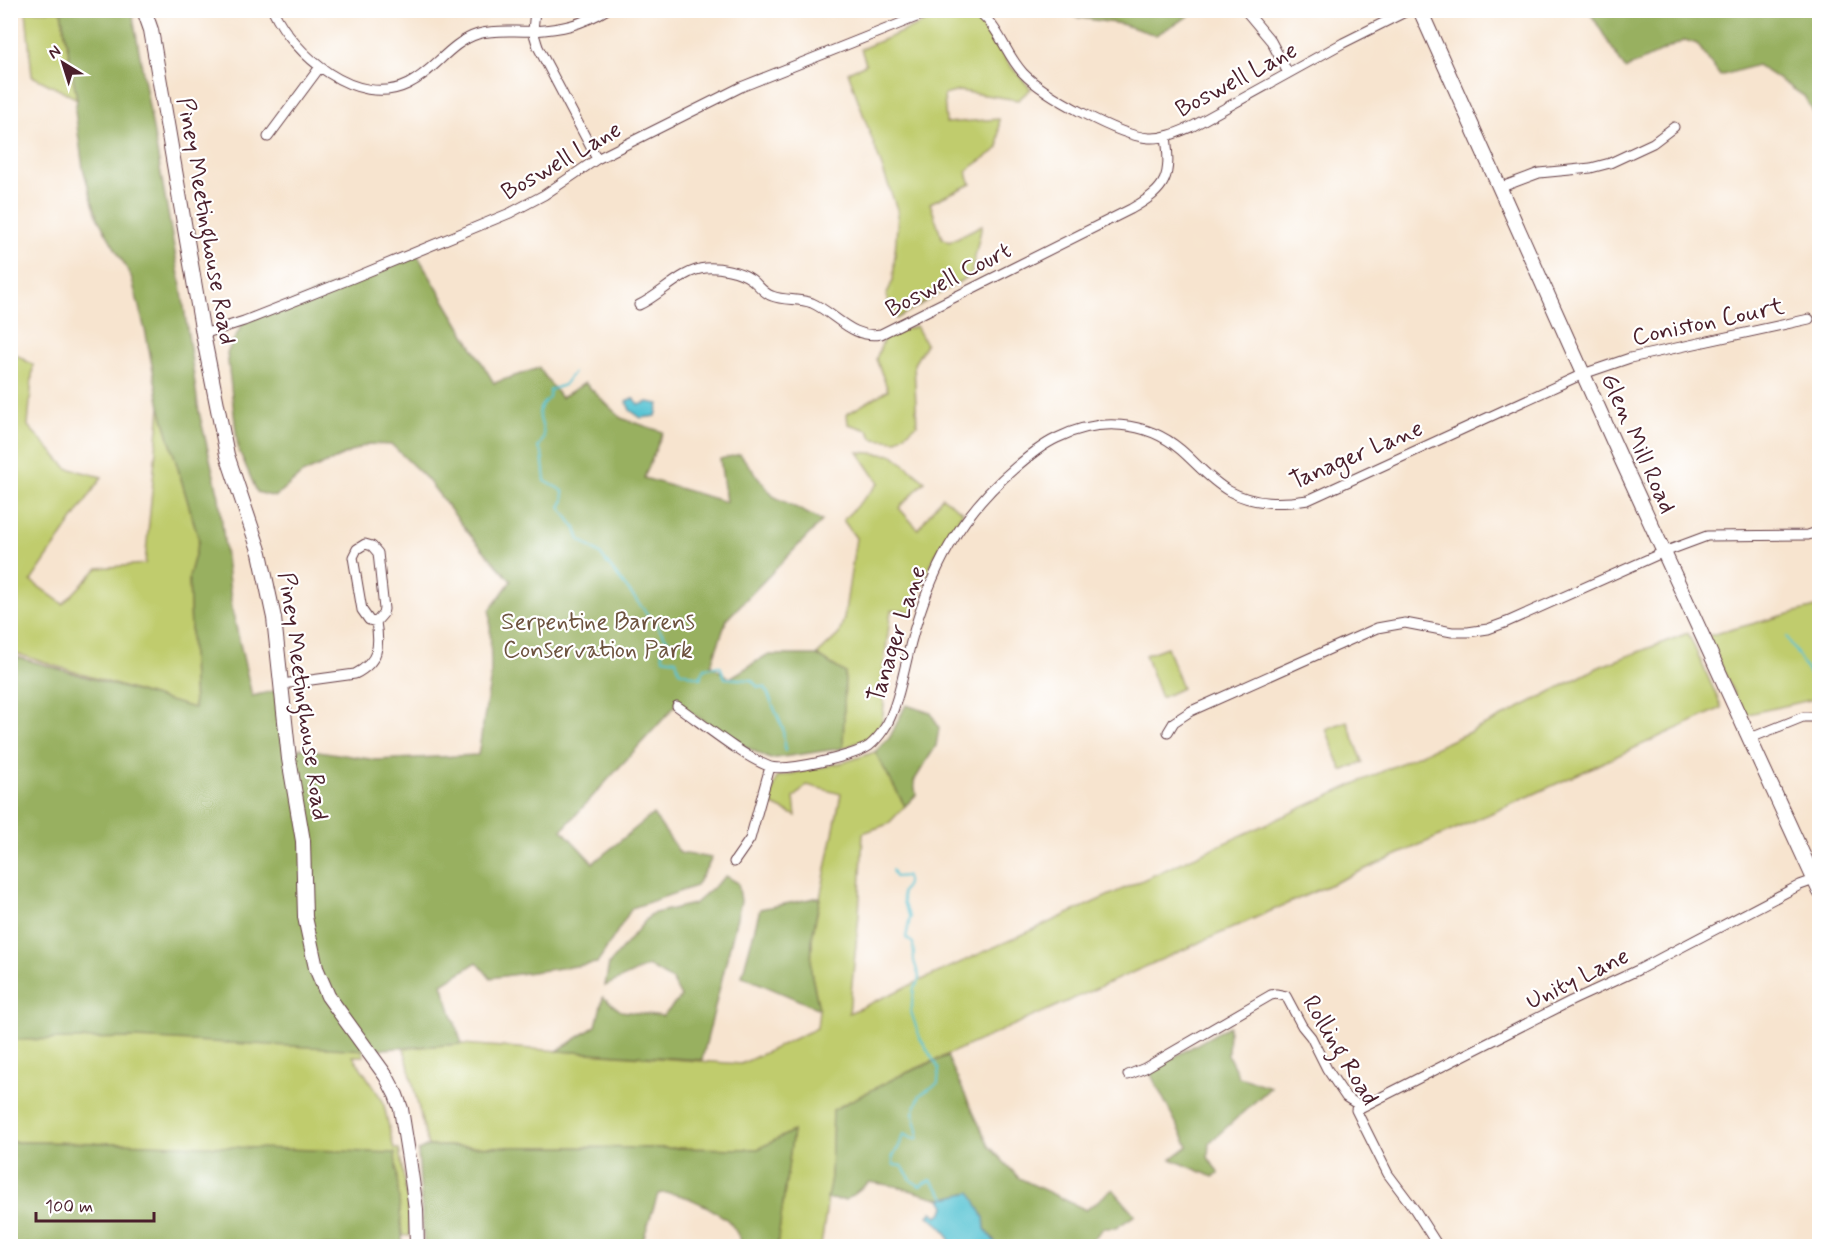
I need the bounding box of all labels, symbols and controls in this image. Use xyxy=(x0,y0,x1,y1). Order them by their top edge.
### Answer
north arrow xyxy=(33,33,93,93)
street label: Boswell Lane xyxy=(1170,35,1303,125)
text: N xyxy=(44,41,65,64)
street label: Piney Meetinghouse Road xyxy=(166,95,243,348)
street label: Boswell Lane xyxy=(496,114,627,208)
street label: Boswell Court xyxy=(881,235,1017,325)
street label: Coniston Court xyxy=(1629,291,1787,354)
street label: Glen Mill Road xyxy=(1593,369,1682,519)
street label: Tanager Lane xyxy=(1285,413,1429,499)
street label: Tanager Lane xyxy=(861,562,936,707)
street label: Piney Meetinghouse Road xyxy=(267,570,335,823)
park label: Serpentine Barrens Conservation Park xyxy=(501,607,695,666)
street label: Unity Lane xyxy=(1521,941,1634,1018)
street label: Rolling Road xyxy=(1292,990,1385,1113)
scale bar xyxy=(36,1185,154,1223)
text: 100 m xyxy=(45,1195,93,1219)

